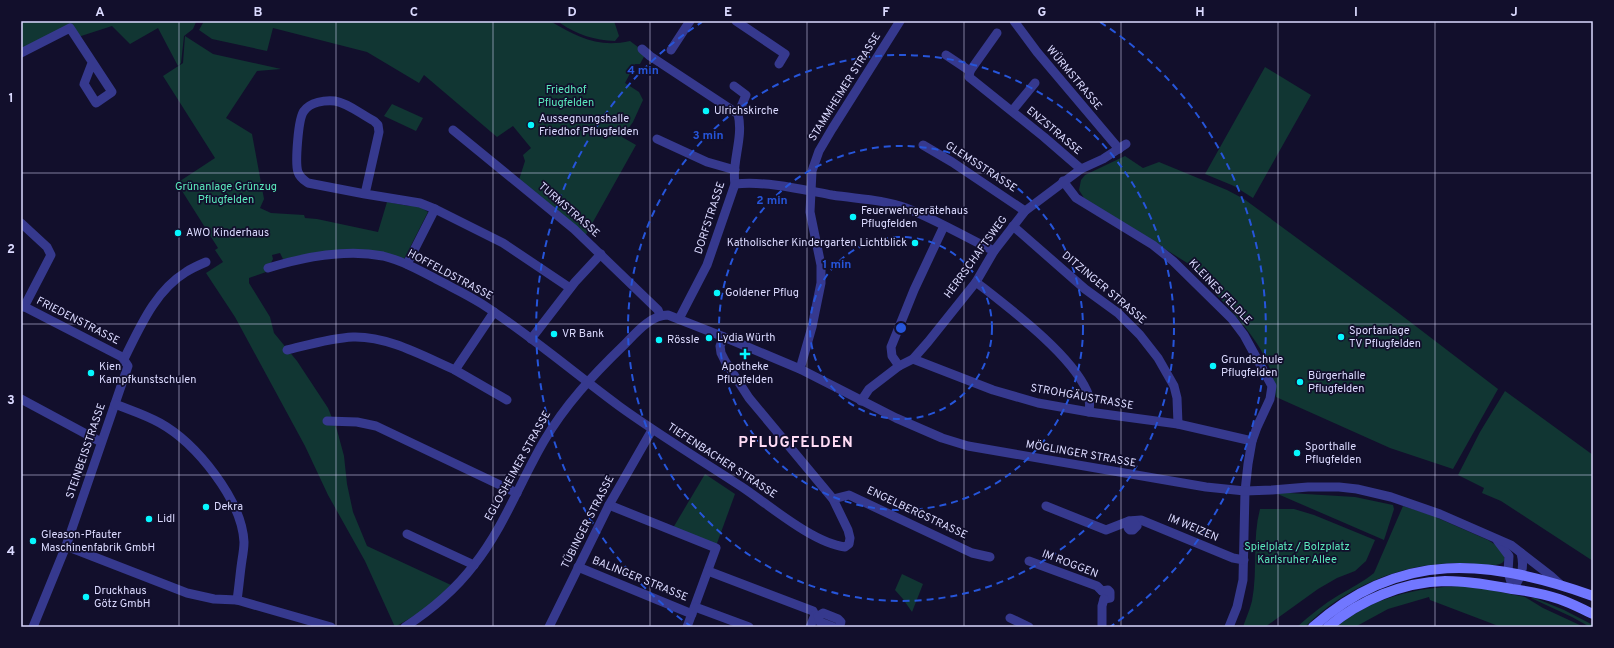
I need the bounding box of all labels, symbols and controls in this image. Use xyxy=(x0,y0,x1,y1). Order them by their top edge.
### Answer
text: A xyxy=(95,5,105,21)
text: B xyxy=(254,5,263,21)
text: C xyxy=(410,5,418,21)
text: D xyxy=(567,5,577,21)
text: E xyxy=(724,5,732,21)
text: F xyxy=(882,5,890,21)
text: G xyxy=(1038,5,1047,21)
text: H xyxy=(1195,5,1205,21)
text: I xyxy=(1354,5,1358,21)
text: J xyxy=(1510,5,1518,21)
street label: STAMMHEIMER STRASSE xyxy=(806,30,884,144)
street label: WÜRMSTRASSE xyxy=(1043,42,1106,113)
text: 4 min xyxy=(627,63,659,79)
park label: Friedhof Pflugfelden xyxy=(538,83,594,110)
text: 1 xyxy=(8,91,14,107)
place label: Ulrichskirche xyxy=(714,104,779,118)
street label: ENZSTRASSE xyxy=(1024,104,1084,158)
marker: Ulrichskirche xyxy=(701,106,711,116)
place label: Aussegnungshalle Friedhof Pflugfelden xyxy=(539,112,639,139)
marker: Aussegnungshalle Friedhof Pflugfelden xyxy=(526,120,536,130)
text: 3 min xyxy=(692,128,724,144)
street label: GLEMSSTRASSE xyxy=(943,139,1019,195)
street label: TURMSTRASSE xyxy=(535,179,603,241)
park label: Grünanlage Grünzug Pflugfelden xyxy=(175,180,277,207)
street label: DORFSTRASSE xyxy=(692,180,728,256)
text: 2 min xyxy=(756,193,788,209)
place label: Feuerwehrgerätehaus Pflugfelden xyxy=(861,204,968,231)
marker: Feuerwehrgerätehaus Pflugfelden xyxy=(848,212,858,222)
street label: HERRSCHAFTSWEG xyxy=(941,213,1011,301)
place label: AWO Kinderhaus xyxy=(186,226,269,240)
marker: AWO Kinderhaus xyxy=(173,228,183,238)
place label: Katholischer Kindergarten Lichtblick xyxy=(727,236,907,250)
marker: Katholischer Kindergarten Lichtblick xyxy=(910,238,920,248)
text: 2 xyxy=(7,242,15,258)
street label: HOFFELDSTRASSE xyxy=(405,247,495,303)
street label: DITZINGER STRASSE xyxy=(1059,249,1149,327)
street label: KLEINES FELDLE xyxy=(1185,256,1255,328)
text: 1 min xyxy=(823,257,851,273)
place label: Goldener Pflug xyxy=(725,286,799,300)
marker: Goldener Pflug xyxy=(712,288,722,298)
street label: FRIEDENSTRASSE xyxy=(34,294,122,348)
centre of rings xyxy=(894,321,908,335)
place label: Sportanlage TV Pflugfelden xyxy=(1349,324,1421,351)
place label: VR Bank xyxy=(562,327,604,341)
marker: VR Bank xyxy=(549,329,559,339)
place label: Lydia Würth xyxy=(717,331,776,345)
marker: Sportanlage TV Pflugfelden xyxy=(1336,332,1346,342)
place label: Rössle xyxy=(667,333,700,347)
marker: Lydia Würth xyxy=(704,333,714,343)
marker: Rössle xyxy=(654,335,664,345)
marker: Apotheke Pflugfelden xyxy=(740,349,750,359)
place label: Grundschule Pflugfelden xyxy=(1221,353,1283,380)
place label: Kien Kampfkunstschulen xyxy=(99,360,197,387)
place label: Apotheke Pflugfelden xyxy=(717,360,773,387)
marker: Grundschule Pflugfelden xyxy=(1208,361,1218,371)
marker: Kien Kampfkunstschulen xyxy=(86,368,96,378)
place label: Bürgerhalle Pflugfelden xyxy=(1308,369,1366,396)
marker: Bürgerhalle Pflugfelden xyxy=(1295,377,1305,387)
street label: STROHGÄUSTRASSE xyxy=(1029,380,1135,413)
text: 3 xyxy=(7,393,15,409)
street label: STEINBEISSTRASSE xyxy=(63,401,109,501)
street label: EGLOSHEIMER STRASSE xyxy=(482,408,554,524)
street label: TIEFENBACHER STRASSE xyxy=(664,420,780,502)
district label: PFLUGFELDEN xyxy=(738,434,854,453)
street label: MÖGLINGER STRASSE xyxy=(1025,436,1138,471)
place label: Sporthalle Pflugfelden xyxy=(1305,440,1361,467)
marker: Sporthalle Pflugfelden xyxy=(1292,448,1302,458)
street label: TÜBINGER STRASSE xyxy=(558,473,618,571)
street label: ENGELBERGSTRASSE xyxy=(864,483,970,543)
place label: Dekra xyxy=(214,500,243,514)
marker: Dekra xyxy=(201,502,211,512)
street label: IM WEIZEN xyxy=(1165,511,1221,545)
place label: Lidl xyxy=(157,512,175,526)
marker: Lidl xyxy=(144,514,154,524)
place label: Gleason-Pfauter Maschinenfabrik GmbH xyxy=(41,528,155,555)
marker: Gleason-Pfauter Maschinenfabrik GmbH xyxy=(28,536,38,546)
park label: Spielplatz / Bolzplatz Karlsruher Allee xyxy=(1244,540,1350,567)
text: 4 xyxy=(7,544,15,560)
street label: IM ROGGEN xyxy=(1040,547,1100,581)
street label: BALINGER STRASSE xyxy=(590,553,690,605)
place label: Druckhaus Götz GmbH xyxy=(94,584,151,611)
marker: Druckhaus Götz GmbH xyxy=(81,592,91,602)

